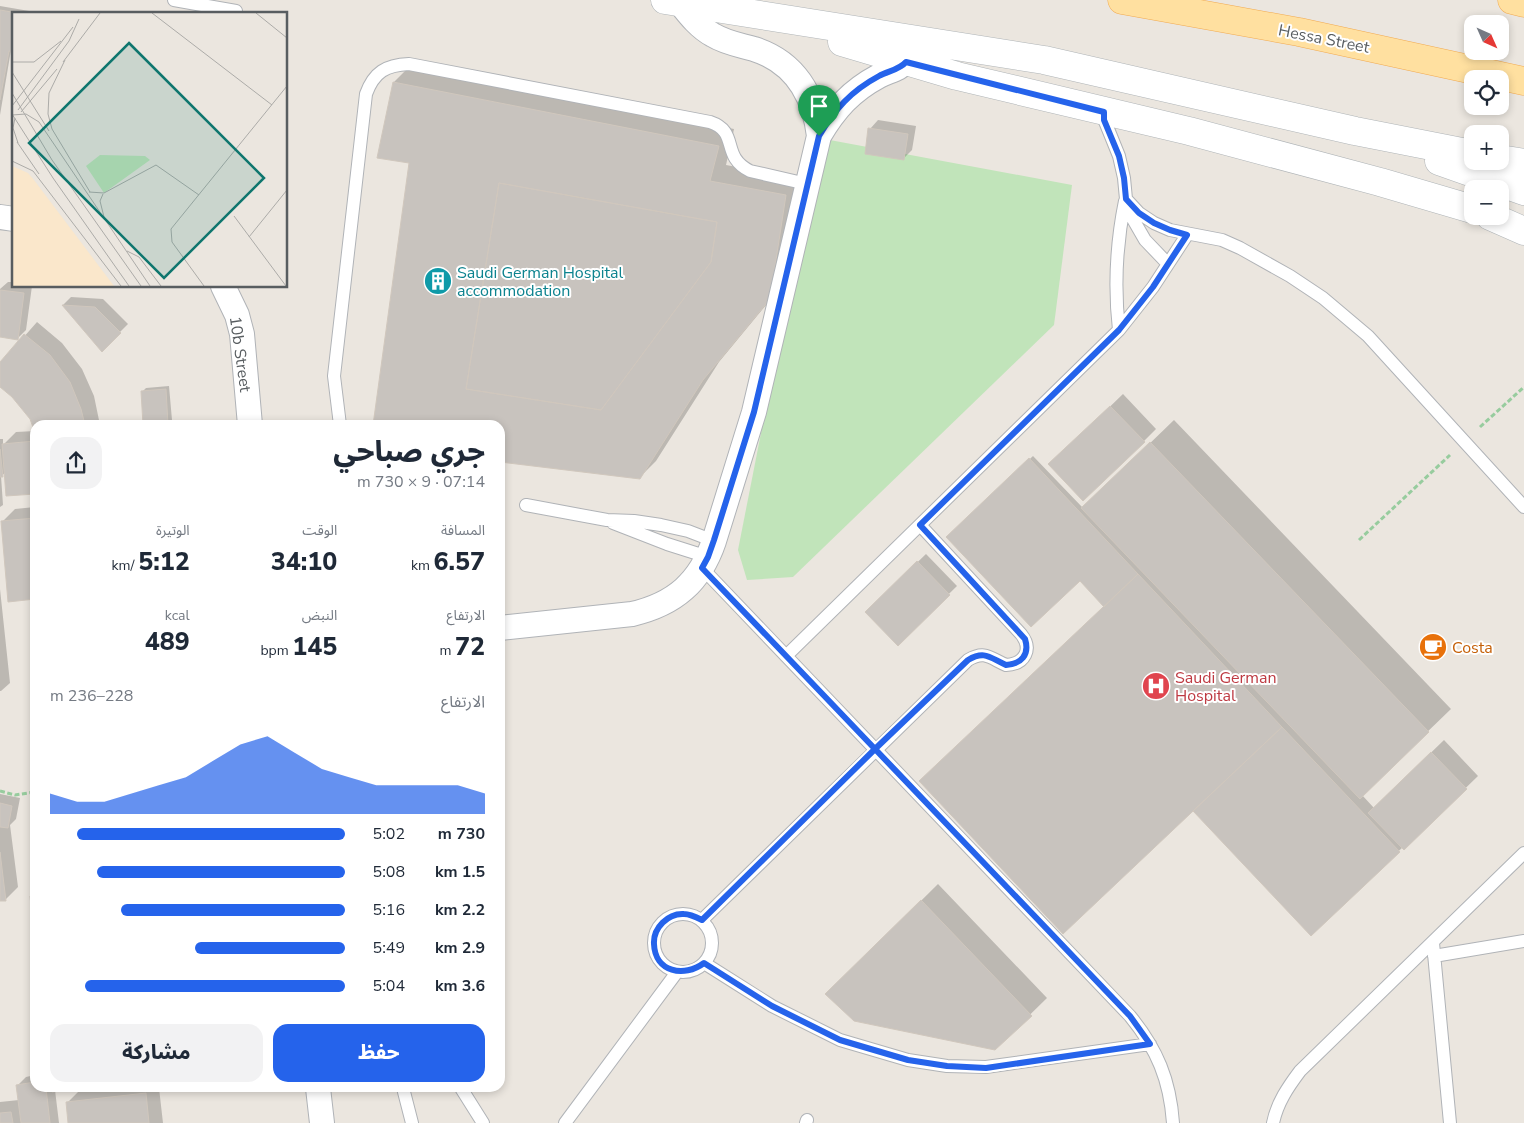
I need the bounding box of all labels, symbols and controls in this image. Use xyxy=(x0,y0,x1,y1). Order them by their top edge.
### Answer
inset map xyxy=(12,12,288,288)
north arrow xyxy=(1464,15,1509,60)
map controls xyxy=(1464,15,1509,225)
street label: Hessa Street xyxy=(1276,19,1372,59)
button: locate xyxy=(1464,70,1509,115)
pin xyxy=(798,85,840,136)
icon: arrive xyxy=(805,92,833,120)
button: + xyxy=(1464,125,1509,170)
button: − xyxy=(1464,180,1509,225)
place label: Saudi German Hospital accommodation xyxy=(457,262,624,302)
building icon: Saudi German Hospital accommodation xyxy=(423,266,453,296)
street label: 10b Street xyxy=(224,315,256,394)
text: جري صباحي xyxy=(333,433,485,471)
button: share xyxy=(50,437,102,489)
text: 07:14 · 9 × 730 m xyxy=(357,471,485,493)
text: الوتيرة xyxy=(156,521,190,540)
text: الوقت xyxy=(302,521,337,540)
text: المسافة xyxy=(441,521,485,540)
text: 5:12 xyxy=(138,545,190,579)
text: 34:10 xyxy=(271,545,337,579)
text: 6.57 xyxy=(433,545,485,579)
text: /km xyxy=(112,556,138,575)
text: km xyxy=(411,556,433,575)
text: kcal xyxy=(165,606,190,625)
text: النبض xyxy=(302,606,337,625)
text: الارتفاع xyxy=(447,606,485,625)
text: 489 xyxy=(145,625,190,659)
text: 145 xyxy=(292,630,337,664)
text: 72 xyxy=(455,630,485,664)
cafe icon: Costa xyxy=(1418,632,1448,662)
place label: Costa xyxy=(1452,637,1493,659)
text: bpm xyxy=(260,641,292,660)
text: m xyxy=(439,641,455,660)
place label: Saudi German Hospital xyxy=(1175,667,1277,707)
hospital icon: Saudi German Hospital xyxy=(1141,671,1171,701)
text: 228–236 m xyxy=(50,685,133,707)
text: الارتفاع xyxy=(441,691,485,713)
text: 5:02 xyxy=(373,823,405,845)
text: 730 m xyxy=(438,823,485,845)
text: 5:08 xyxy=(373,861,405,883)
text: 1.5 km xyxy=(435,861,485,883)
text: 5:16 xyxy=(373,899,405,921)
text: 2.2 km xyxy=(435,899,485,921)
text: 5:49 xyxy=(373,937,405,959)
text: 2.9 km xyxy=(435,937,485,959)
text: 5:04 xyxy=(373,975,405,997)
text: 3.6 km xyxy=(435,975,485,997)
button: مشاركة xyxy=(50,1024,263,1082)
button: حفظ xyxy=(273,1024,485,1082)

